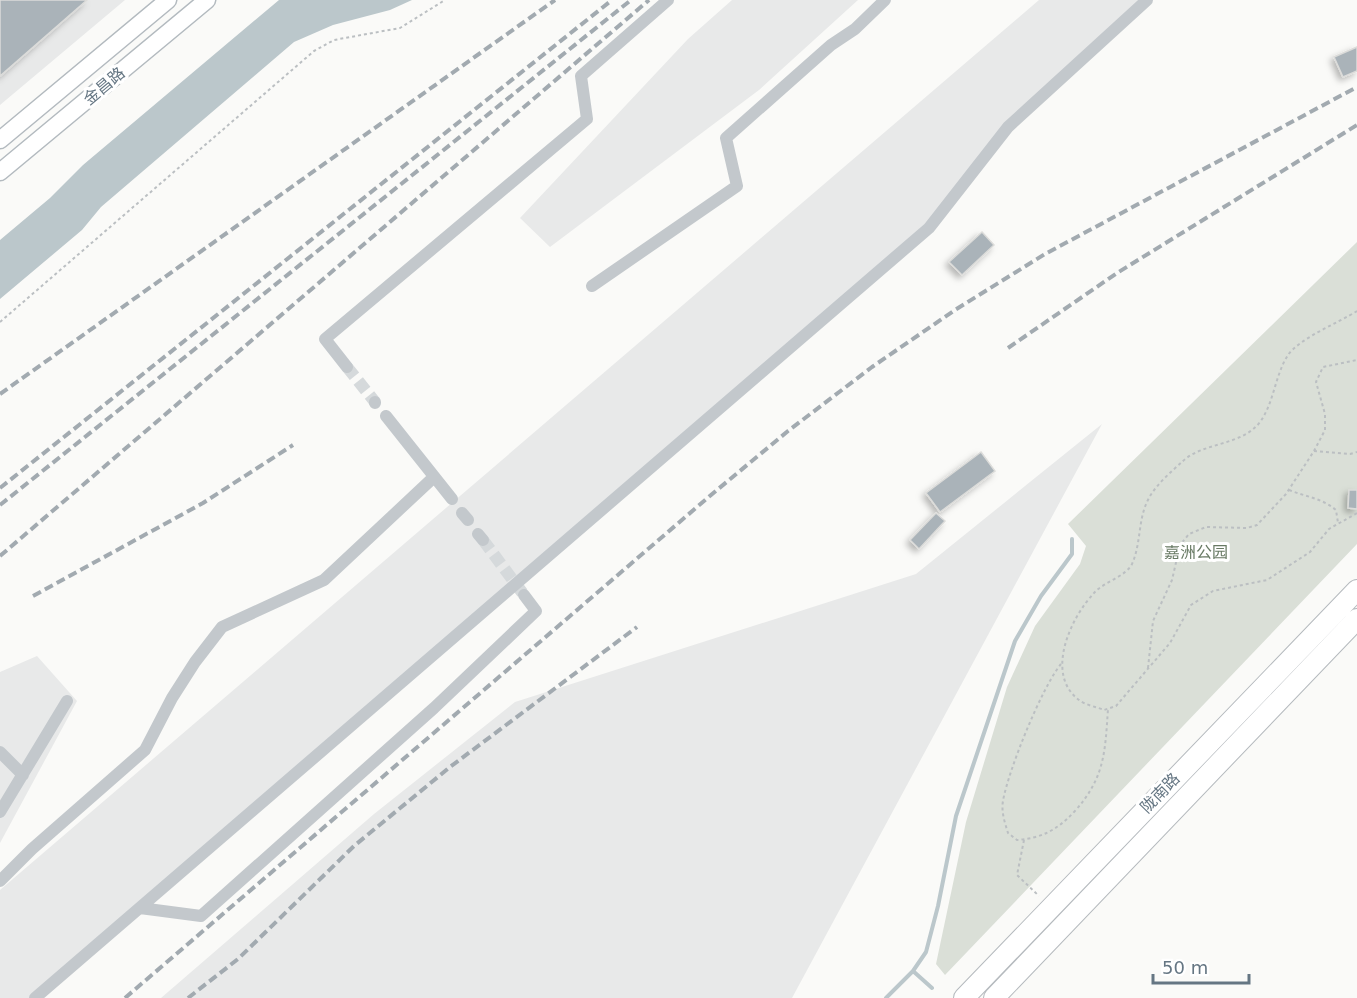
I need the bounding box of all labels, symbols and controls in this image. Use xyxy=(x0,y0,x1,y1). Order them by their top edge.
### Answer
street label: 金昌路 xyxy=(80,63,128,109)
park label: 嘉洲公园 xyxy=(1164,543,1228,562)
street label: 陇南路 xyxy=(1136,769,1184,817)
scale bar xyxy=(1153,947,1249,985)
text: 50 m xyxy=(1162,957,1208,978)

